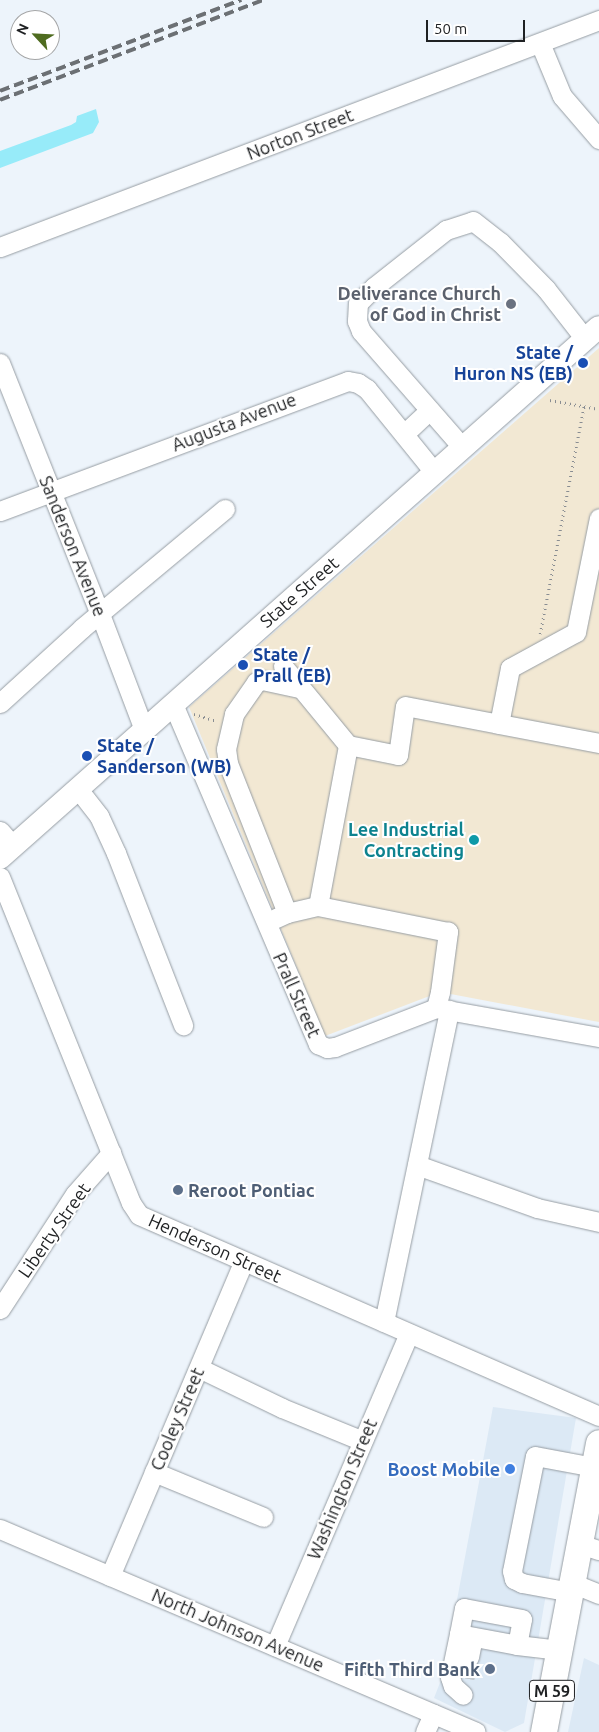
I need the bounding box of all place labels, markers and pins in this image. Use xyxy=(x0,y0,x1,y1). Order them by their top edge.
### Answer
place label: Deliverance Church of God in Christ xyxy=(338,283,501,326)
marker: Deliverance Church of God in Christ xyxy=(505,298,517,310)
place label: State / Huron NS (EB) xyxy=(454,342,573,384)
marker: State / Huron NS (EB) xyxy=(577,357,589,369)
place label: State / Prall (EB) xyxy=(253,644,331,686)
marker: State / Prall (EB) xyxy=(237,659,249,671)
place label: State / Sanderson (WB) xyxy=(97,735,232,778)
marker: State / Sanderson (WB) xyxy=(81,750,93,762)
place label: Lee Industrial Contracting xyxy=(348,819,464,862)
marker: Lee Industrial Contracting xyxy=(468,834,480,846)
place label: Reroot Pontiac xyxy=(188,1179,315,1201)
marker: Reroot Pontiac xyxy=(172,1184,184,1196)
place label: Boost Mobile xyxy=(387,1458,500,1480)
marker: Boost Mobile xyxy=(504,1463,516,1475)
place label: Fifth Third Bank xyxy=(344,1658,480,1680)
marker: Fifth Third Bank xyxy=(484,1663,496,1675)

